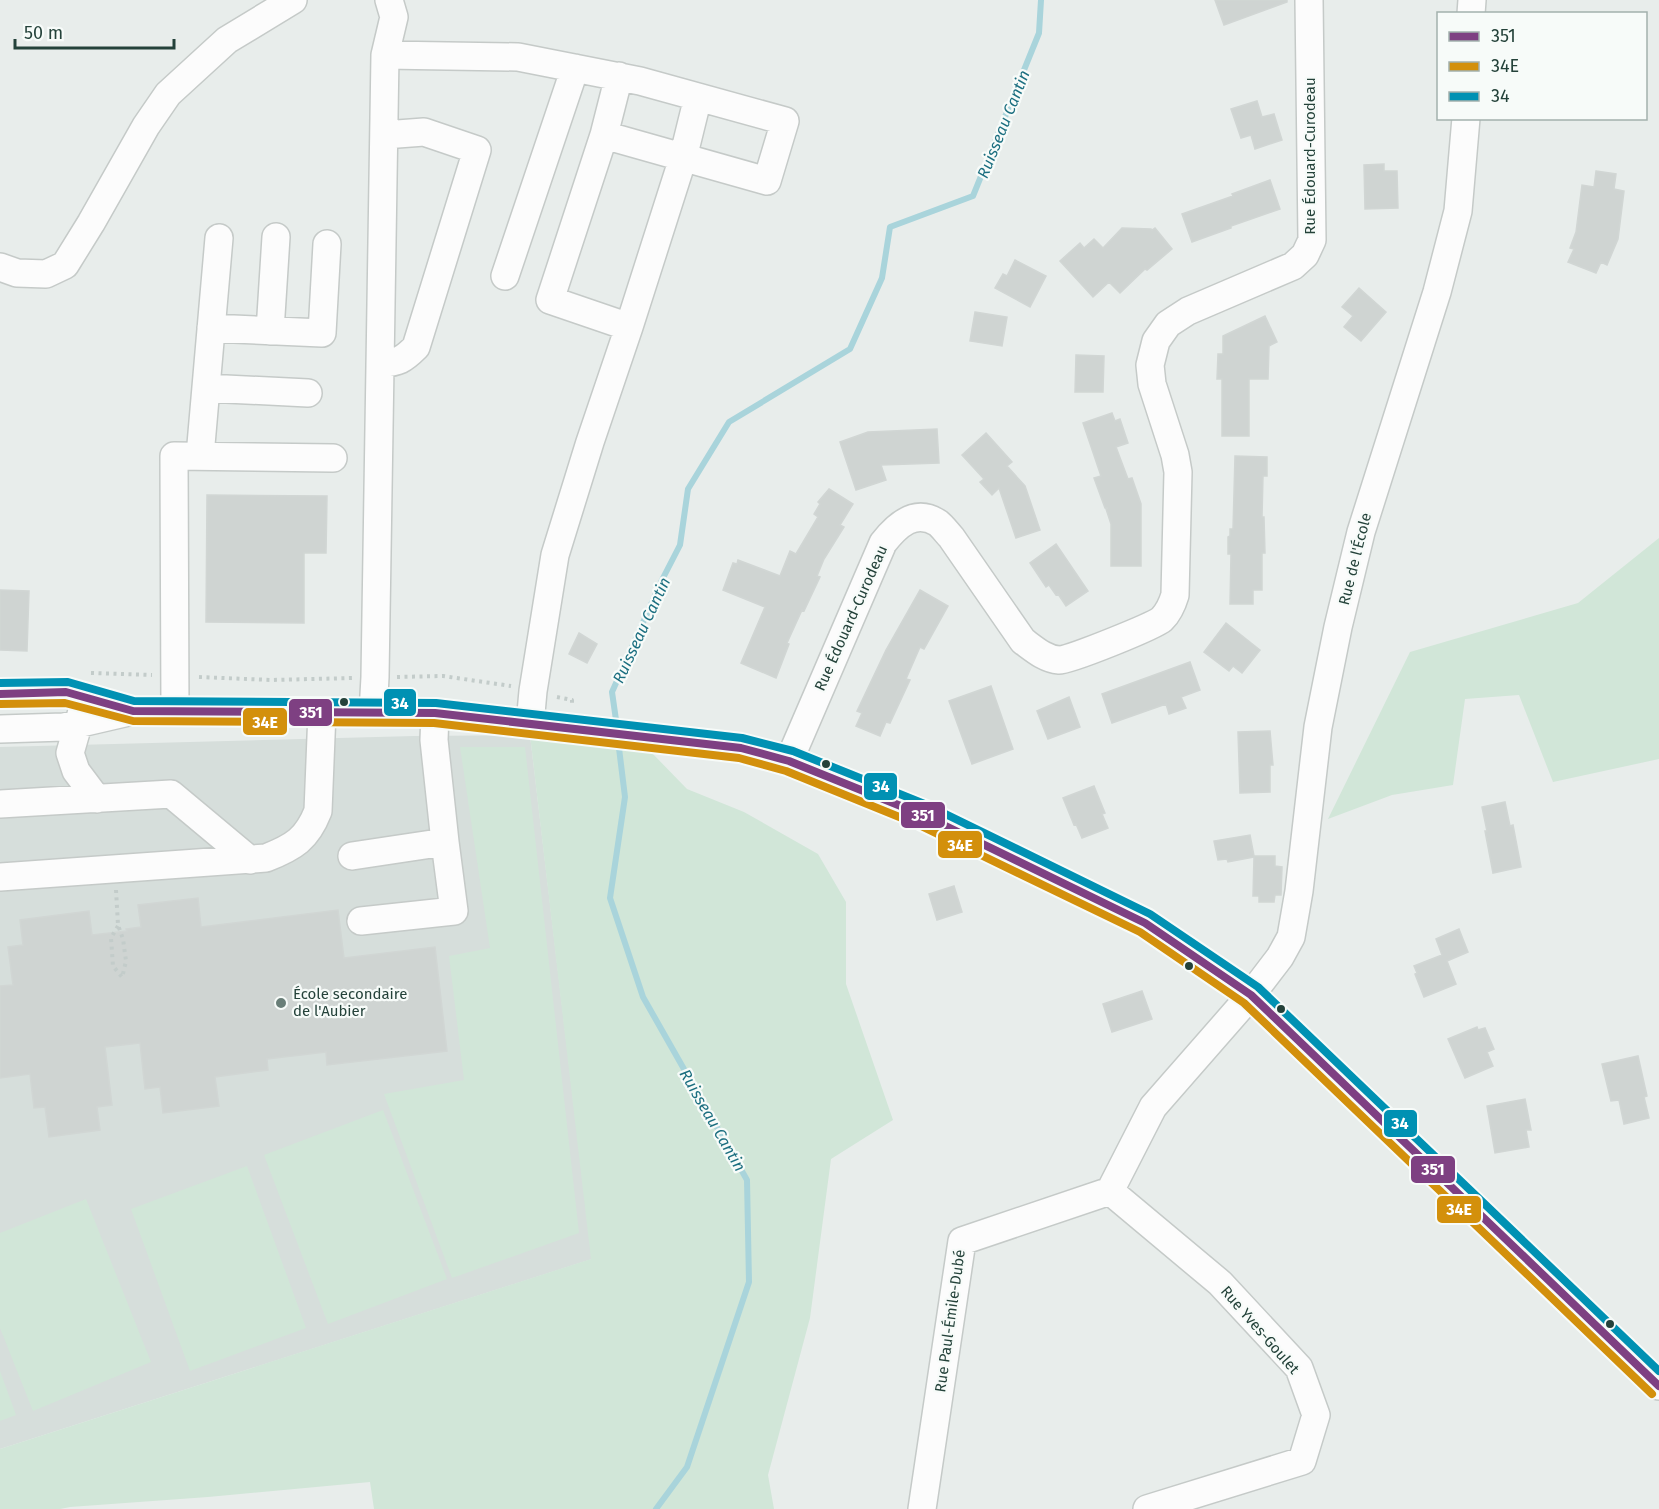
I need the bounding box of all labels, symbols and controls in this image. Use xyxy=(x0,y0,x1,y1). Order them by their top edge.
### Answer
scale bar xyxy=(15,12,174,50)
legend xyxy=(1437,12,1647,120)
text: 50 m xyxy=(24,22,63,44)
text: 351 xyxy=(1491,25,1516,47)
text: 34E xyxy=(1491,55,1519,77)
water label: Ruisseau Cantin xyxy=(973,67,1034,181)
street label: Rue Édouard-Curodeau xyxy=(1301,77,1319,235)
text: 34 xyxy=(1491,85,1510,107)
street label: Rue de l'École xyxy=(1335,511,1375,607)
street label: Rue Édouard-Curodeau xyxy=(811,542,891,694)
water label: Ruisseau Cantin xyxy=(609,574,674,686)
line badge: 34 xyxy=(383,688,417,717)
text: 34 xyxy=(390,694,409,713)
unlabelled marker xyxy=(338,696,350,708)
line badge: 351 xyxy=(288,698,333,727)
text: 351 xyxy=(298,703,323,722)
line badge: 34E xyxy=(242,707,288,736)
text: 34E xyxy=(251,713,278,732)
unlabelled marker xyxy=(820,758,832,770)
line badge: 34 xyxy=(863,772,898,801)
text: 34 xyxy=(871,777,890,796)
line badge: 351 xyxy=(900,801,946,829)
text: 351 xyxy=(910,806,935,825)
line badge: 34E xyxy=(937,830,983,859)
text: 34E xyxy=(946,836,973,855)
unlabelled marker xyxy=(1183,960,1195,972)
place label: École secondaire de l'Aubier xyxy=(293,985,407,1020)
marker: École secondaire de l'Aubier xyxy=(274,996,288,1010)
unlabelled marker xyxy=(1275,1003,1287,1015)
water label: Ruisseau Cantin xyxy=(676,1066,750,1175)
line badge: 34 xyxy=(1383,1109,1418,1138)
text: 34 xyxy=(1390,1114,1409,1133)
line badge: 351 xyxy=(1410,1155,1456,1184)
text: 351 xyxy=(1420,1160,1445,1179)
line badge: 34E xyxy=(1436,1195,1482,1224)
text: 34E xyxy=(1445,1200,1472,1219)
street label: Rue Paul-Émile-Dubé xyxy=(931,1248,969,1394)
street label: Rue Yves-Goulet xyxy=(1217,1282,1303,1378)
unlabelled marker xyxy=(1604,1318,1616,1330)

